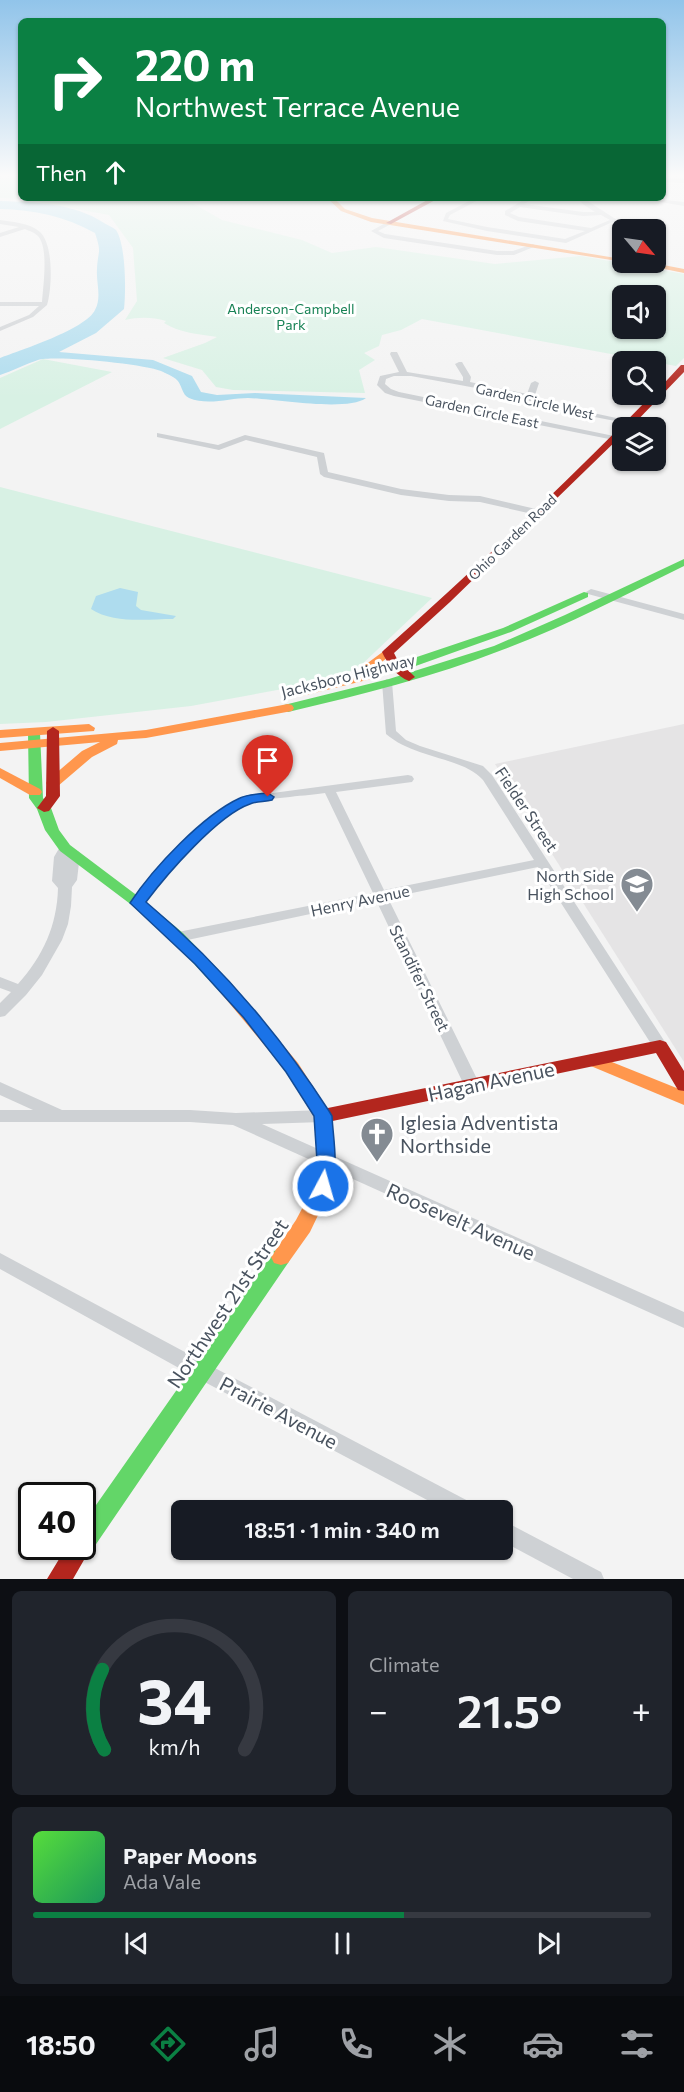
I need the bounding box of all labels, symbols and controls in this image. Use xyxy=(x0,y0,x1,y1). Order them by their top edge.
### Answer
text: 220 m xyxy=(135,38,255,90)
icon: right xyxy=(36,42,114,120)
text: Northwest Terrace Avenue xyxy=(135,90,460,123)
icon: ahead xyxy=(99,156,132,189)
text: Then xyxy=(36,159,87,186)
north arrow xyxy=(612,219,666,273)
map controls xyxy=(612,219,666,471)
button: sound xyxy=(612,285,666,339)
park label: Anderson-Campbell Park xyxy=(227,300,355,333)
button: search xyxy=(612,351,666,405)
street label: Garden Circle West xyxy=(474,379,596,423)
street label: Garden Circle East xyxy=(424,391,541,431)
button: layers xyxy=(612,417,666,471)
street label: Ohio Garden Road xyxy=(464,491,560,583)
street label: Jacksboro Highway xyxy=(279,649,417,701)
pin xyxy=(242,735,293,797)
icon: arrive xyxy=(251,744,284,777)
street label: Fielder Street xyxy=(492,763,563,855)
place label: North Side High School xyxy=(527,866,614,903)
school or university icon: North Side High School xyxy=(619,866,655,913)
street label: Henry Avenue xyxy=(309,880,411,920)
street label: Standifer Street xyxy=(386,922,454,1035)
street label: Hagan Avenue xyxy=(426,1056,556,1106)
place label: Iglesia Adventista Northside xyxy=(400,1110,558,1157)
church icon: Iglesia Adventista Northside xyxy=(359,1116,395,1163)
position arrow xyxy=(291,1154,355,1218)
street label: Roosevelt Avenue xyxy=(383,1177,539,1265)
street label: Northwest 21st Street xyxy=(161,1214,293,1392)
street label: Prairie Avenue xyxy=(216,1371,342,1453)
speed limit sign: 40 xyxy=(18,1482,96,1560)
text: 18:51 · 1 min · 340 m xyxy=(244,1516,440,1543)
text: Climate xyxy=(369,1652,439,1676)
text: 34 xyxy=(137,1661,211,1737)
text: 21.5° xyxy=(457,1682,562,1737)
text: − xyxy=(369,1689,388,1730)
text: + xyxy=(632,1689,651,1730)
text: km/h xyxy=(148,1733,200,1759)
text: Paper Moons xyxy=(123,1842,257,1869)
text: Ada Vale xyxy=(123,1869,201,1893)
icon: previous xyxy=(120,1927,153,1960)
icon: pause xyxy=(326,1927,359,1960)
icon: next xyxy=(532,1927,565,1960)
icon: directions xyxy=(147,2023,189,2065)
icon: music xyxy=(241,2023,283,2065)
icon: phone xyxy=(335,2023,377,2065)
icon: climate xyxy=(429,2023,471,2065)
icon: car xyxy=(522,2023,564,2065)
icon: filters xyxy=(616,2023,658,2065)
text: 18:50 xyxy=(26,2028,96,2061)

